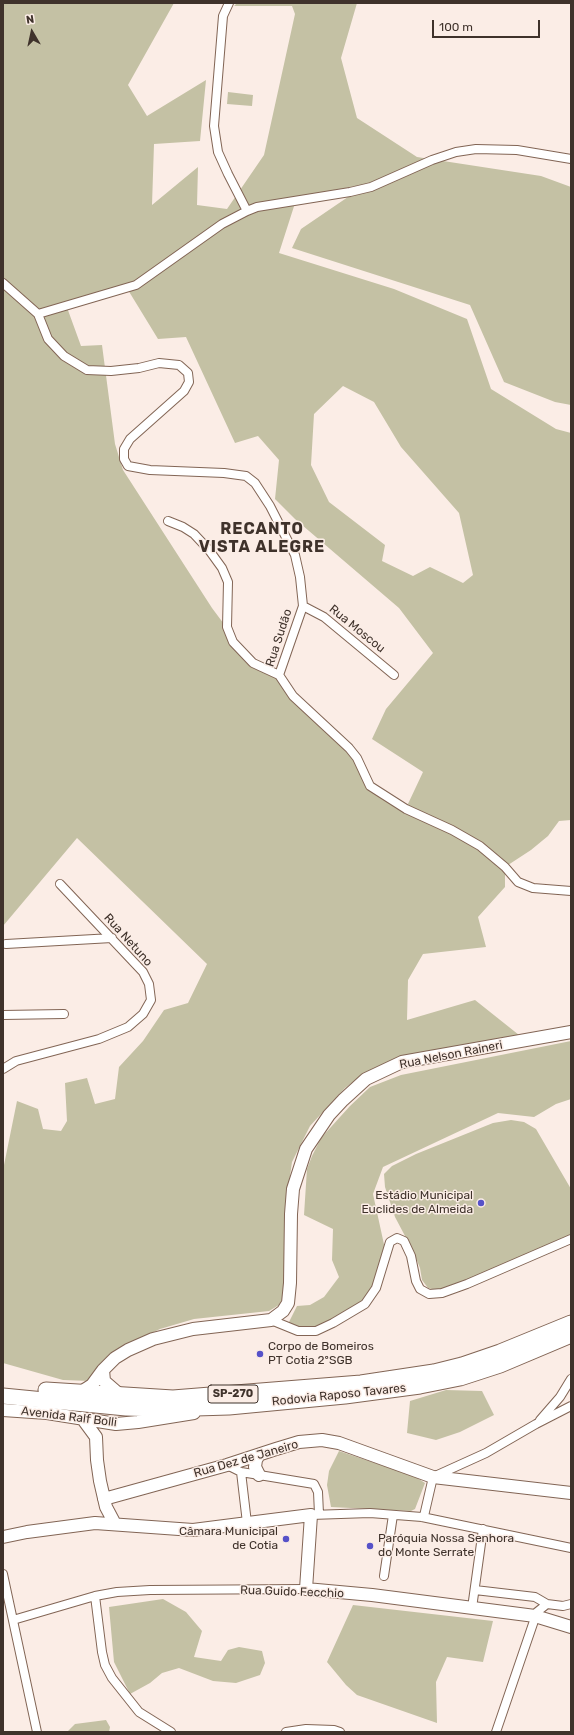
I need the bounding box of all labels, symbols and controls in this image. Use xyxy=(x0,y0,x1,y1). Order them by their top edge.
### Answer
north arrow xyxy=(12,12,52,52)
scale bar xyxy=(434,12,542,38)
text: N xyxy=(25,13,35,27)
text: 100 m xyxy=(439,20,473,34)
district label: RECANTO VISTA ALEGRE xyxy=(199,519,325,557)
street label: Rua Moscou xyxy=(326,602,388,656)
street label: Rua Sudão xyxy=(263,607,295,669)
street label: Rua Netuno xyxy=(101,911,155,969)
street label: Rua Nelson Raineri xyxy=(398,1038,504,1072)
place label: Estádio Municipal Euclides de Almeida xyxy=(361,1189,473,1217)
marker: Estádio Municipal Euclides de Almeida xyxy=(476,1198,486,1208)
place label: Corpo de Bomeiros PT Cotia 2ºSGB xyxy=(268,1340,374,1368)
marker: Corpo de Bomeiros PT Cotia 2ºSGB xyxy=(255,1349,265,1359)
street label: Rodovia Raposo Tavares xyxy=(271,1381,407,1409)
road number: SP-270 xyxy=(208,1385,258,1403)
street label: Avenida Ralf Bolli xyxy=(20,1404,118,1430)
street label: Rua Dez de Janeiro xyxy=(192,1437,300,1481)
place label: Câmara Municipal de Cotia xyxy=(179,1525,278,1553)
place label: Paróquia Nossa Senhora do Monte Serrate xyxy=(378,1532,514,1560)
marker: Câmara Municipal de Cotia xyxy=(281,1534,291,1544)
marker: Paróquia Nossa Senhora do Monte Serrate xyxy=(365,1541,375,1551)
street label: Rua Guido Fecchio xyxy=(240,1583,344,1601)

